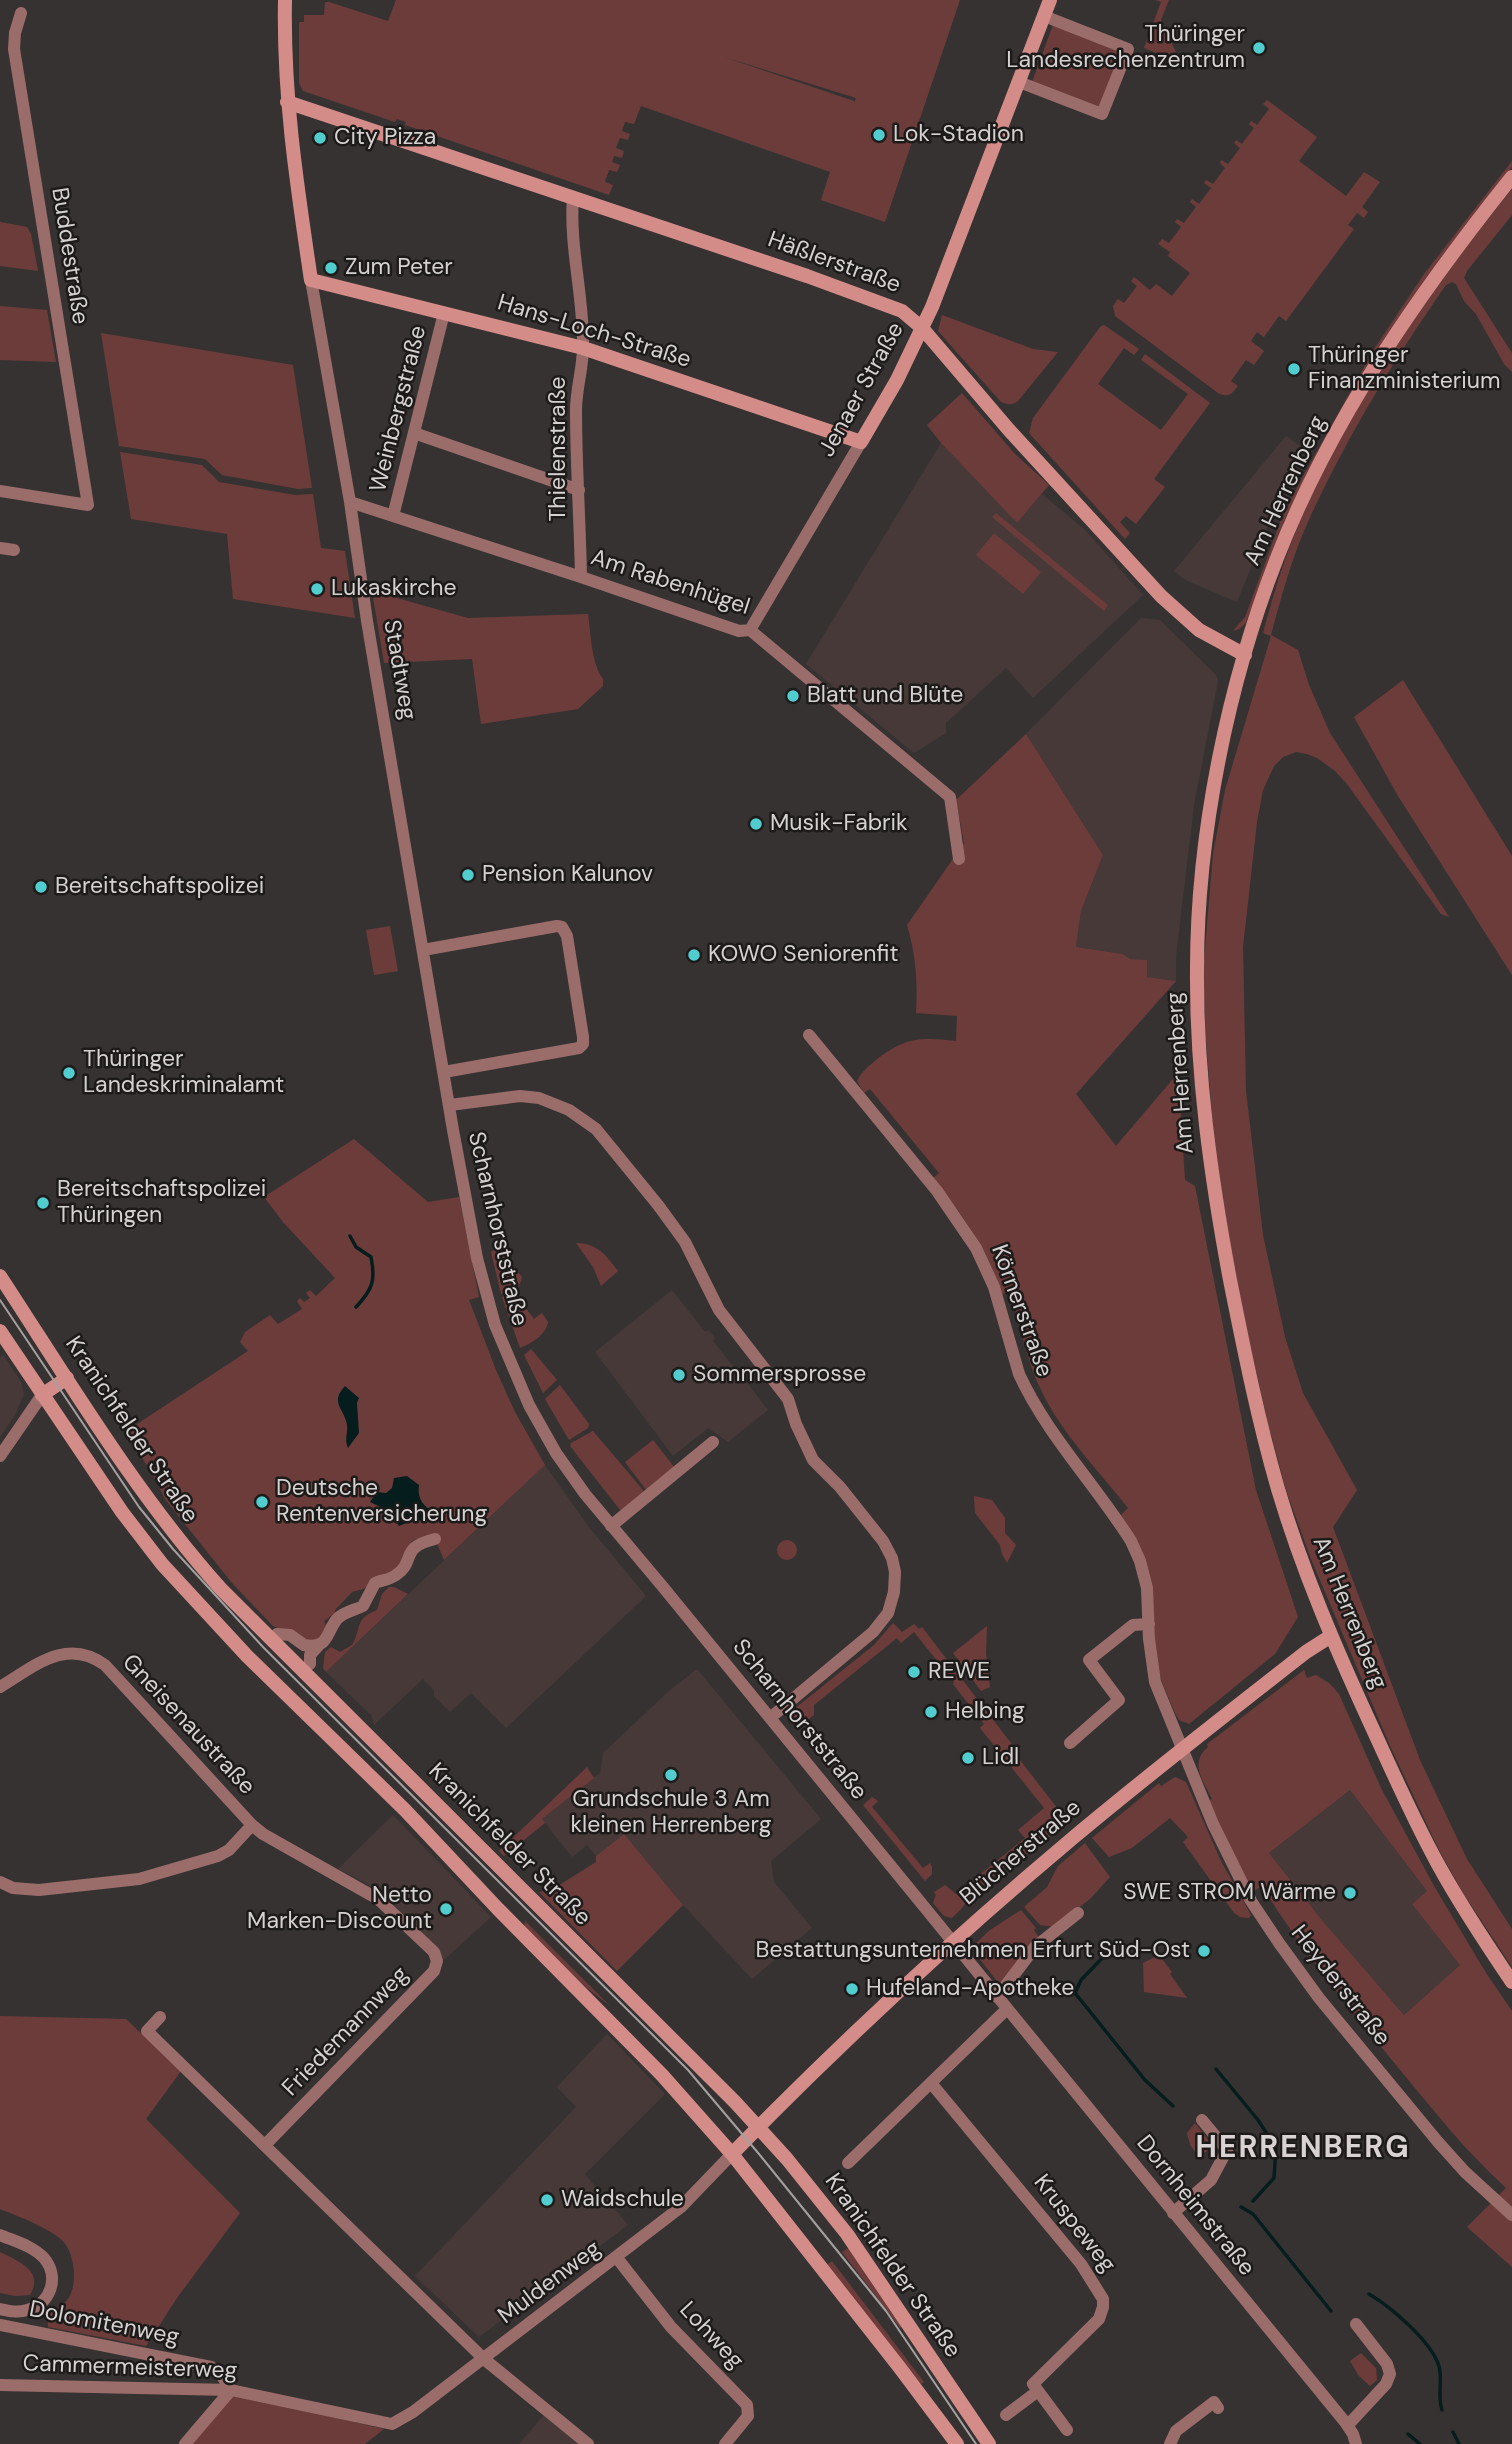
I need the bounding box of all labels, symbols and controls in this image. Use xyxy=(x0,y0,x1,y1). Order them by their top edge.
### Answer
place label: Thüringer Landesrechenzentrum xyxy=(1006,21,1245,75)
marker: Thüringer Landesrechenzentrum xyxy=(1251,40,1267,56)
place label: Lok-Stadion xyxy=(893,121,1024,149)
place label: City Pizza xyxy=(334,124,436,152)
marker: Lok-Stadion xyxy=(871,127,887,143)
marker: City Pizza xyxy=(312,130,328,146)
street label: Buddestraße xyxy=(45,186,93,326)
street label: Häßlerstraße xyxy=(764,226,904,300)
place label: Zum Peter xyxy=(345,254,453,282)
marker: Zum Peter xyxy=(323,260,339,276)
street label: Hans-Loch-Straße xyxy=(494,289,694,375)
street label: Jenaer Straße xyxy=(814,318,910,462)
street label: Weinbergstraße xyxy=(365,323,433,495)
place label: Thüringer Finanzministerium xyxy=(1308,342,1501,396)
marker: Thüringer Finanzministerium xyxy=(1286,361,1302,377)
street label: Thielenstraße xyxy=(545,376,573,522)
street label: Am Herrenberg xyxy=(1239,412,1333,570)
street label: Am Rabenhügel xyxy=(587,544,753,622)
place label: Lukaskirche xyxy=(331,575,456,603)
marker: Lukaskirche xyxy=(309,581,325,597)
street label: Stadtweg xyxy=(377,618,421,722)
place label: Blatt und Blüte xyxy=(807,682,963,710)
marker: Blatt und Blüte xyxy=(785,688,801,704)
place label: Musik-Fabrik xyxy=(770,810,908,838)
marker: Musik-Fabrik xyxy=(748,816,764,832)
place label: Pension Kalunov xyxy=(482,861,653,889)
marker: Pension Kalunov xyxy=(460,867,476,883)
place label: Bereitschaftspolizei xyxy=(55,873,264,901)
marker: Bereitschaftspolizei xyxy=(33,879,49,895)
place label: KOWO Seniorenfit xyxy=(708,941,898,969)
marker: KOWO Seniorenfit xyxy=(686,947,702,963)
street label: Am Herrenberg xyxy=(1162,991,1200,1155)
place label: Thüringer Landeskriminalamt xyxy=(83,1046,284,1100)
marker: Thüringer Landeskriminalamt xyxy=(61,1065,77,1081)
street label: Scharnhorststraße xyxy=(461,1129,533,1329)
place label: Bereitschaftspolizei Thüringen xyxy=(57,1176,266,1230)
marker: Bereitschaftspolizei Thüringen xyxy=(35,1195,51,1211)
street label: Körnerstraße xyxy=(984,1241,1058,1381)
street label: Kranichfelder Straße xyxy=(58,1332,204,1528)
place label: Sommersprosse xyxy=(693,1361,866,1389)
marker: Sommersprosse xyxy=(671,1367,687,1383)
place label: Deutsche Rentenversicherung xyxy=(276,1475,487,1529)
marker: Deutsche Rentenversicherung xyxy=(254,1494,270,1510)
street label: Am Herrenberg xyxy=(1306,1533,1392,1693)
street label: Scharnhorststraße xyxy=(726,1634,872,1806)
street label: Gneisenaustraße xyxy=(116,1649,260,1801)
place label: REWE xyxy=(928,1658,990,1686)
marker: REWE xyxy=(906,1664,922,1680)
place label: Helbing xyxy=(945,1698,1025,1726)
marker: Helbing xyxy=(923,1704,939,1720)
place label: Lidl xyxy=(982,1744,1019,1772)
marker: Lidl xyxy=(960,1750,976,1766)
street label: Kranichfelder Straße xyxy=(422,1758,596,1932)
marker: Grundschule 3 Am kleinen Herrenberg xyxy=(663,1767,679,1783)
place label: Grundschule 3 Am kleinen Herrenberg xyxy=(571,1786,771,1840)
street label: Blücherstraße xyxy=(955,1794,1087,1912)
place label: SWE STROM Wärme xyxy=(1123,1879,1336,1907)
place label: Netto Marken-Discount xyxy=(247,1882,432,1936)
marker: SWE STROM Wärme xyxy=(1342,1885,1358,1901)
marker: Netto Marken-Discount xyxy=(438,1901,454,1917)
street label: Heyderstraße xyxy=(1284,1920,1396,2052)
place label: Bestattungsunternehmen Erfurt Süd-Ost xyxy=(756,1937,1190,1965)
marker: Bestattungsunternehmen Erfurt Süd-Ost xyxy=(1196,1943,1212,1959)
street label: Friedemannweg xyxy=(277,1962,415,2102)
place label: Hufeland-Apotheke xyxy=(866,1975,1074,2003)
marker: Hufeland-Apotheke xyxy=(844,1981,860,1997)
street label: Dornheimstraße xyxy=(1130,2130,1260,2282)
district label: HERRENBERG xyxy=(1197,2131,1409,2167)
street label: Kranichfelder Straße xyxy=(818,2169,966,2363)
street label: Kruspeweg xyxy=(1027,2170,1121,2278)
place label: Waidschule xyxy=(561,2186,684,2214)
marker: Waidschule xyxy=(539,2192,555,2208)
street label: Muldenweg xyxy=(493,2235,607,2331)
street label: Dolomitenweg xyxy=(27,2296,181,2352)
street label: Lohweg xyxy=(673,2297,749,2375)
street label: Cammermeisterweg xyxy=(22,2350,238,2386)

